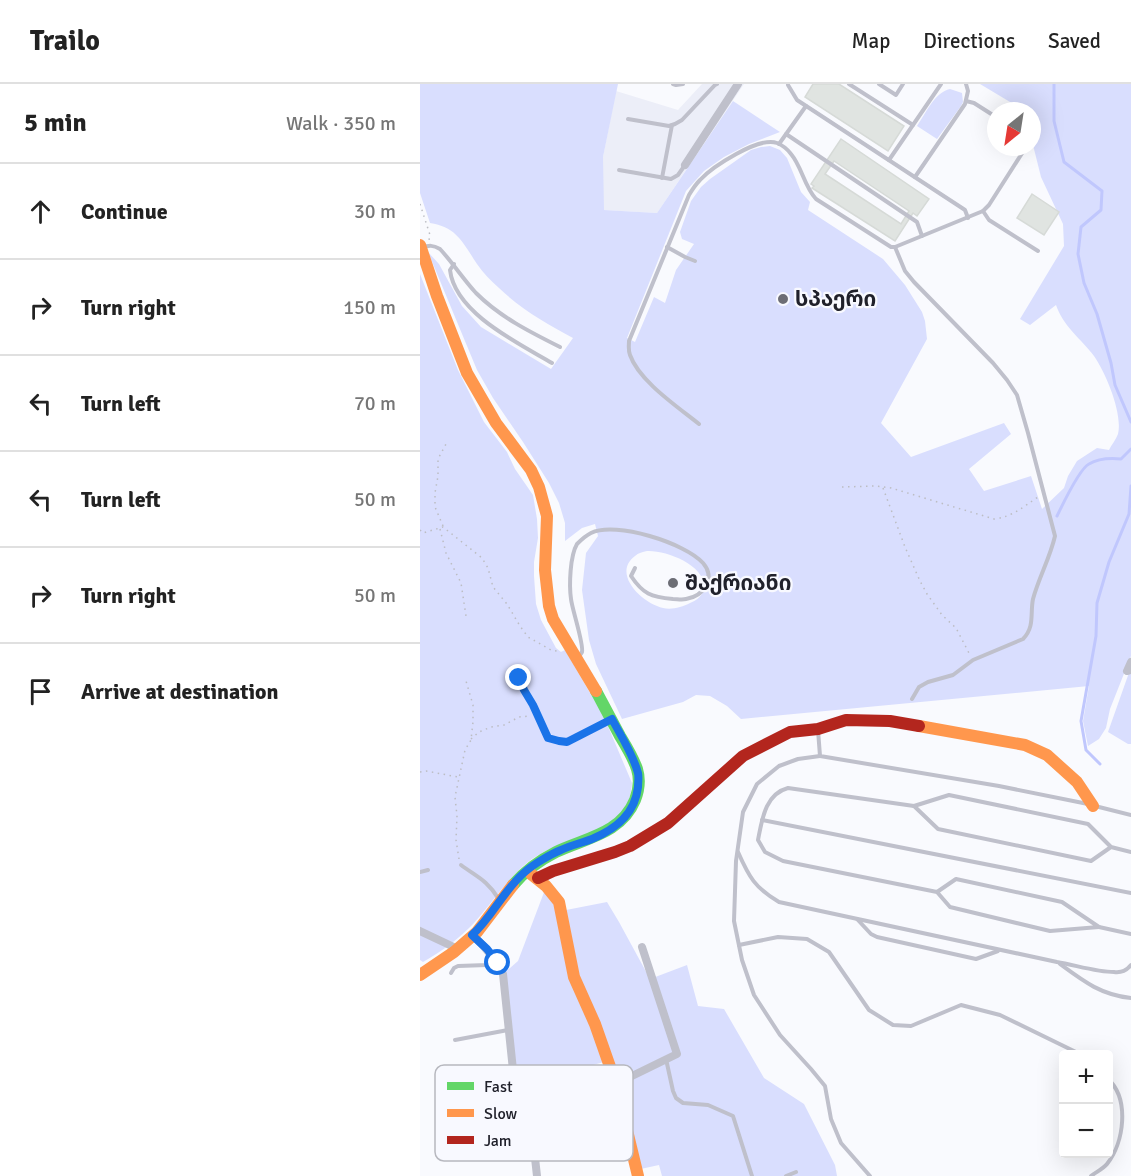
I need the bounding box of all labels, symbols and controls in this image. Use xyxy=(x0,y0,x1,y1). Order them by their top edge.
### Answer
text: Trailo xyxy=(30,24,100,58)
text: Map xyxy=(852,28,890,54)
text: Directions xyxy=(923,28,1015,54)
text: Saved xyxy=(1048,28,1101,54)
north arrow xyxy=(987,102,1041,156)
text: 5 min xyxy=(24,107,87,139)
text: Walk · 350 m xyxy=(286,111,396,136)
icon: ahead xyxy=(24,195,57,228)
text: Continue xyxy=(81,198,168,225)
text: 30 m xyxy=(354,199,396,224)
place label: სპაერი xyxy=(795,286,876,312)
icon: right xyxy=(24,291,57,324)
marker: სპაერი xyxy=(776,292,790,306)
text: Turn right xyxy=(81,294,176,321)
text: 150 m xyxy=(343,295,396,320)
icon: left xyxy=(24,387,57,420)
text: Turn left xyxy=(81,390,161,417)
text: 70 m xyxy=(354,391,396,416)
icon: left xyxy=(24,483,57,516)
text: Turn left xyxy=(81,486,161,513)
text: 50 m xyxy=(354,487,396,512)
place label: შაქრიანი xyxy=(685,570,791,596)
marker: შაქრიანი xyxy=(666,576,680,590)
icon: right xyxy=(24,579,57,612)
text: Turn right xyxy=(81,582,176,609)
text: 50 m xyxy=(354,583,396,608)
route end xyxy=(505,664,531,690)
icon: arrive xyxy=(24,675,57,708)
text: Arrive at destination xyxy=(81,678,278,705)
route start xyxy=(484,949,510,975)
map controls xyxy=(1059,1050,1113,1158)
button: + xyxy=(1059,1050,1113,1104)
legend xyxy=(435,1065,633,1161)
text: Fast xyxy=(484,1077,513,1097)
text: Slow xyxy=(484,1104,518,1124)
button: − xyxy=(1059,1104,1113,1158)
text: Jam xyxy=(484,1131,512,1151)

